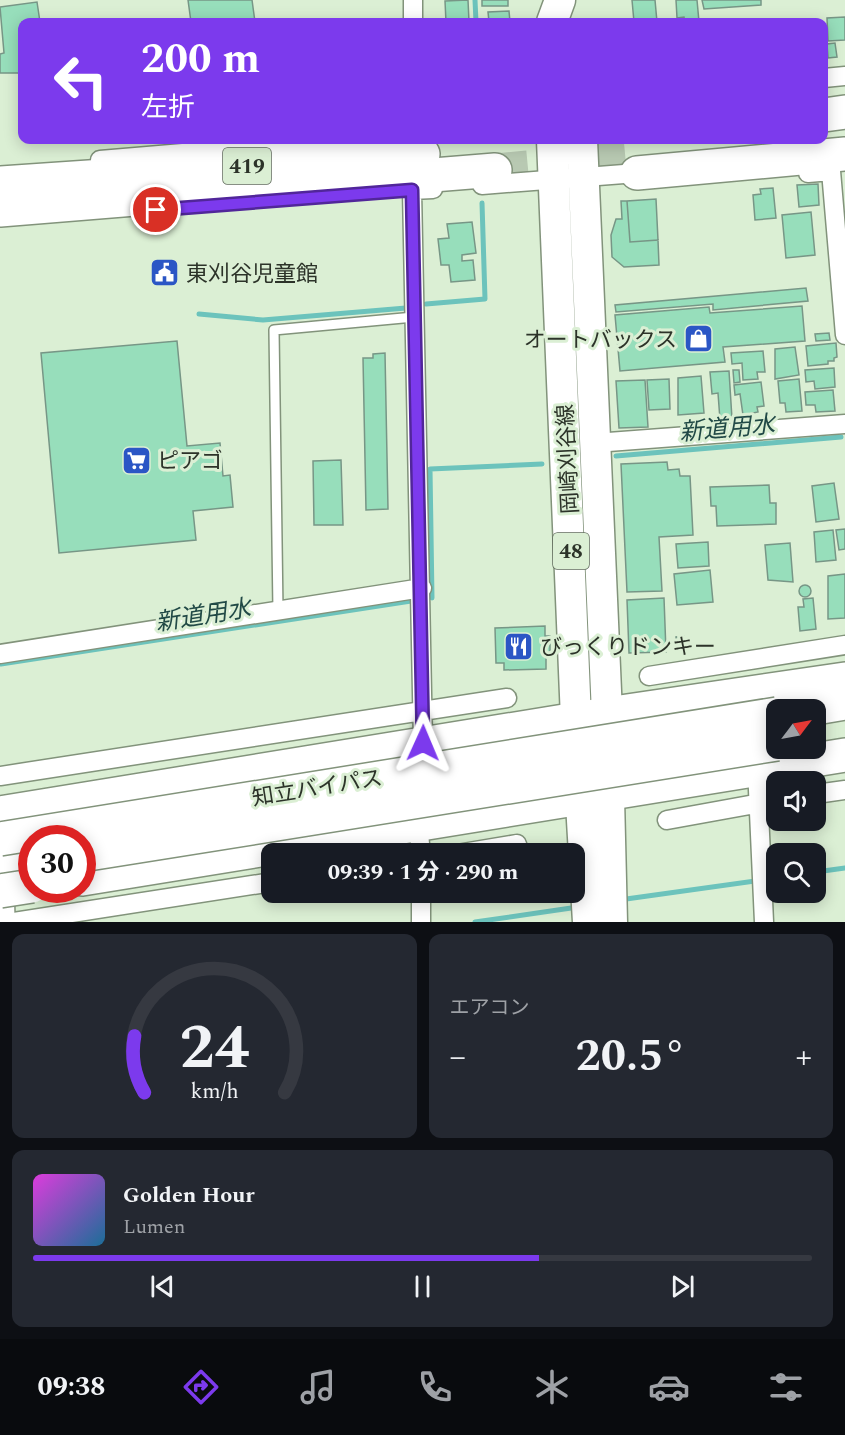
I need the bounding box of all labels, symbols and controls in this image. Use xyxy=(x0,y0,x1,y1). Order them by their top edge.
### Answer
text: 200 m xyxy=(141,28,260,91)
icon: left xyxy=(42,42,120,120)
text: 左折 xyxy=(141,87,195,129)
road number: 419 xyxy=(223,148,271,184)
pin xyxy=(130,184,181,235)
icon: arrive xyxy=(139,193,172,226)
public building icon: 東刈谷児童館 xyxy=(149,257,181,289)
place label: 東刈谷児童館 xyxy=(186,258,318,291)
shop icon: オートバックス xyxy=(682,323,714,355)
place label: オートバックス xyxy=(524,324,677,357)
street label: 岡崎刈谷線 xyxy=(549,403,588,515)
water label: 新道用水 xyxy=(678,407,779,451)
supermarket icon: ピアゴ xyxy=(120,444,152,476)
place label: ピアゴ xyxy=(157,445,223,478)
road number: 48 xyxy=(553,533,589,569)
water label: 新道用水 xyxy=(153,590,256,641)
restaurant icon: びっくりドンキー xyxy=(503,630,535,662)
place label: びっくりドンキー xyxy=(540,631,716,664)
north arrow xyxy=(766,699,826,759)
map controls xyxy=(766,699,826,903)
position arrow xyxy=(391,711,455,775)
street label: 知立バイパス xyxy=(250,762,385,815)
button: sound xyxy=(766,771,826,831)
speed limit sign: 30 xyxy=(18,825,96,903)
button: search xyxy=(766,843,826,903)
text: 09:39 · 1 分 · 290 m xyxy=(328,856,518,889)
text: エアコン xyxy=(450,993,530,1023)
text: 24 xyxy=(179,1001,249,1096)
text: 20.5° xyxy=(576,1022,686,1091)
text: − xyxy=(450,1032,466,1082)
text: + xyxy=(795,1032,812,1082)
text: km/h xyxy=(190,1075,238,1108)
text: Golden Hour xyxy=(123,1179,255,1212)
text: Lumen xyxy=(123,1212,185,1242)
icon: previous xyxy=(146,1270,179,1303)
icon: pause xyxy=(406,1270,439,1303)
icon: next xyxy=(666,1270,699,1303)
text: 09:38 xyxy=(38,1366,105,1408)
icon: directions xyxy=(180,1366,222,1408)
icon: music xyxy=(297,1366,339,1408)
icon: phone xyxy=(414,1366,456,1408)
icon: climate xyxy=(531,1366,573,1408)
icon: car xyxy=(648,1366,690,1408)
icon: filters xyxy=(765,1366,807,1408)

